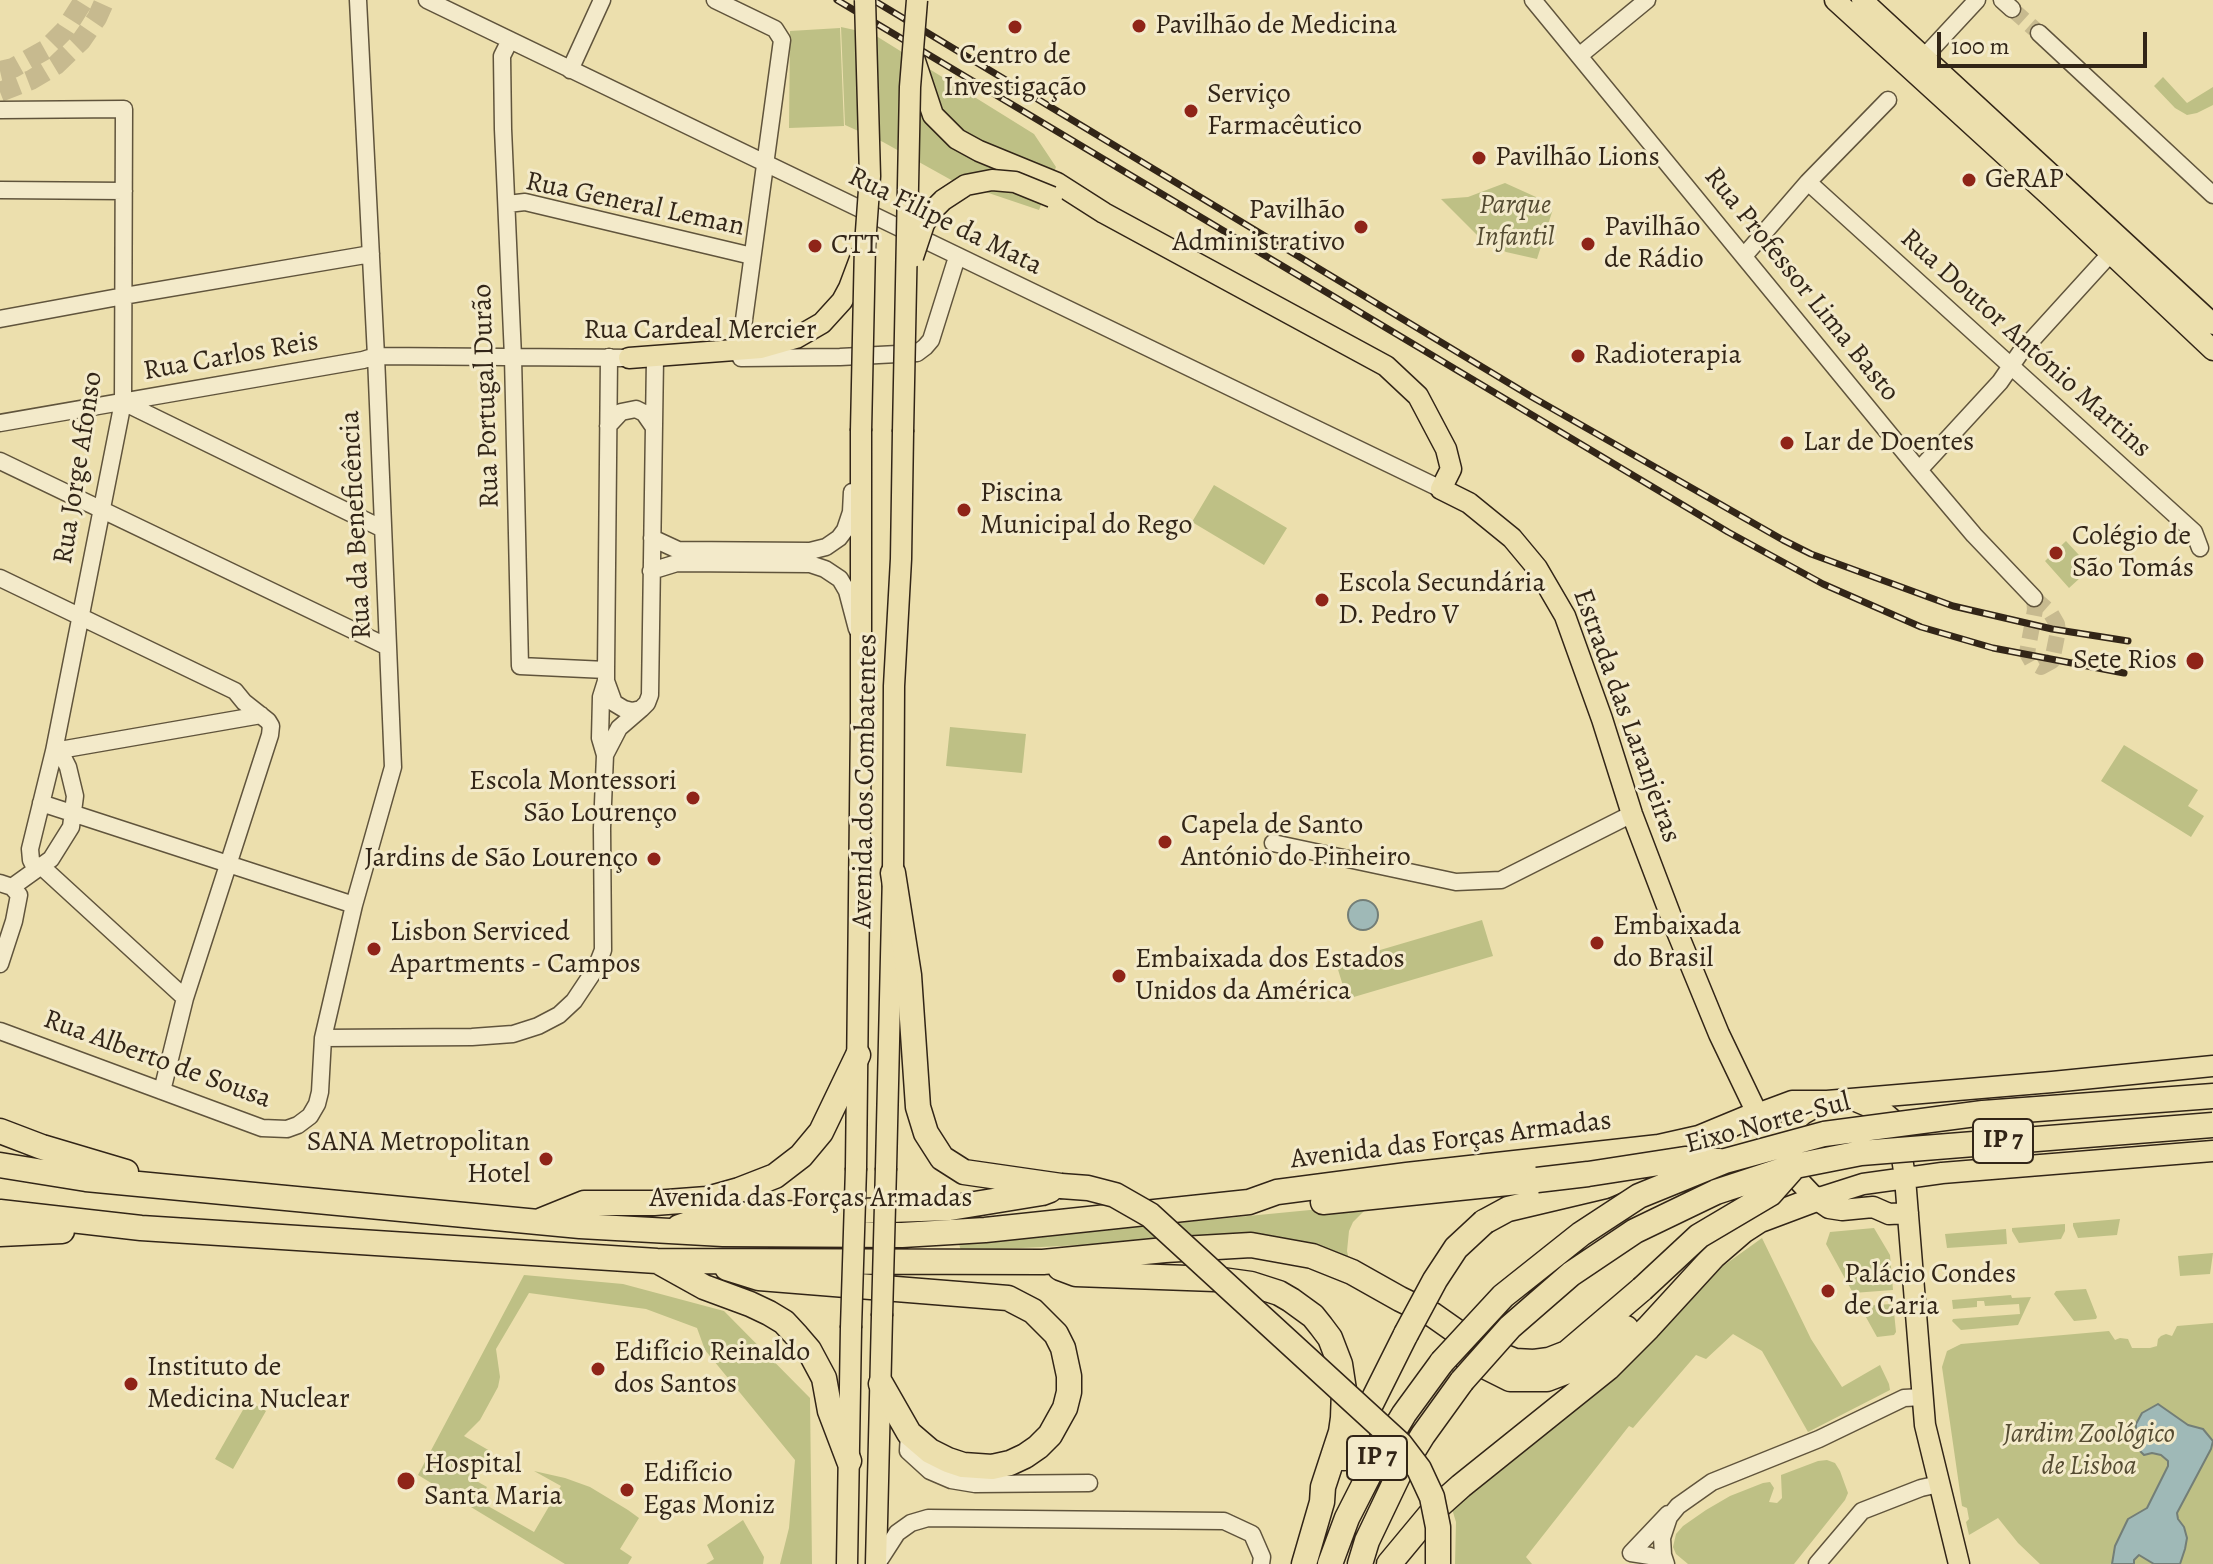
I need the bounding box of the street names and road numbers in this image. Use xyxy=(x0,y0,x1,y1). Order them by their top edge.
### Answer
street label: Rua Filipe da Mata xyxy=(843,161,1047,283)
street label: Rua Professor Lima Basto xyxy=(1696,161,1906,409)
street label: Rua General Leman xyxy=(523,165,747,245)
street label: Rua Doutor António Martins xyxy=(1893,222,2157,466)
street label: Rua Portugal Durão xyxy=(466,283,508,509)
street label: Rua Cardeal Mercier xyxy=(583,314,817,348)
street label: Rua Carlos Reis xyxy=(141,325,321,389)
street label: Rua Jorge Afonso xyxy=(47,369,111,567)
street label: Rua da Beneficência xyxy=(334,410,380,640)
street label: Estrada das Laranjeiras xyxy=(1564,585,1688,847)
street label: Avenida dos Combatentes xyxy=(847,633,885,929)
street label: Rua Alberto de Sousa xyxy=(39,1003,275,1117)
street label: Eixo Norte-Sul xyxy=(1682,1086,1854,1162)
street label: Avenida das Forças Armadas xyxy=(1289,1105,1613,1177)
road number: IP 7 xyxy=(1973,1119,2033,1163)
street label: Avenida das Forças Armadas xyxy=(649,1182,973,1216)
road number: IP 7 xyxy=(1347,1436,1407,1480)

